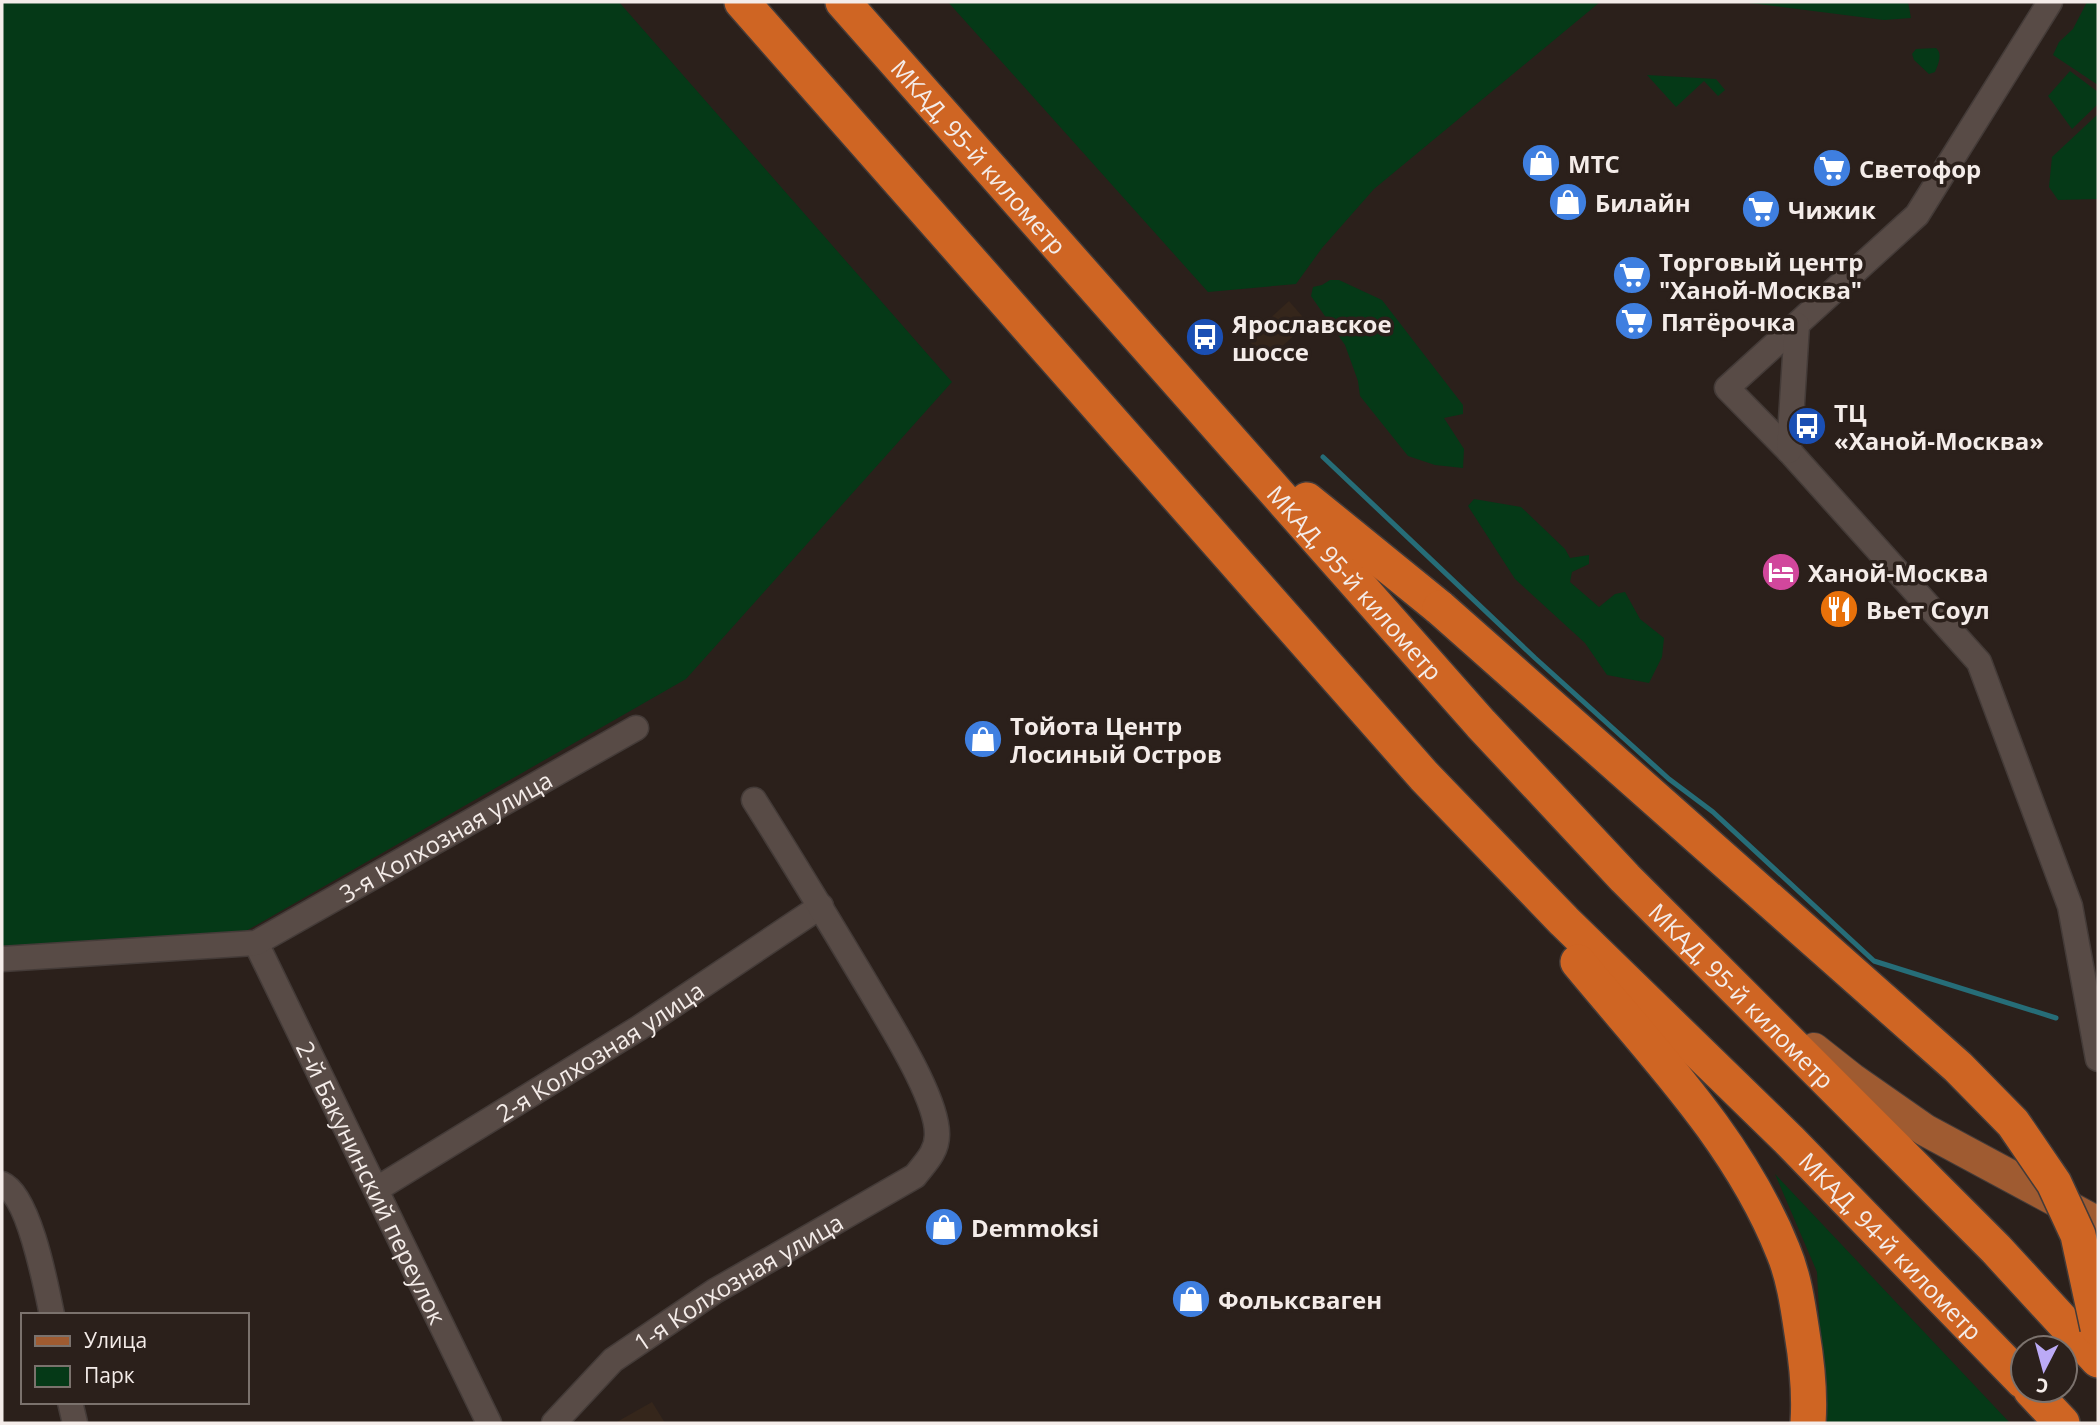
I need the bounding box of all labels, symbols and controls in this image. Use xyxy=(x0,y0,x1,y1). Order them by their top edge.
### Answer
street label: МКАД, 95-й километр xyxy=(884,52,1075,261)
shop icon: МТС xyxy=(1520,142,1562,184)
place label: МТС xyxy=(1568,147,1620,180)
supermarket icon: Светофор xyxy=(1811,147,1853,189)
place label: Светофор xyxy=(1859,152,1981,185)
shop icon: Билайн xyxy=(1547,181,1589,223)
place label: Билайн xyxy=(1595,186,1691,219)
supermarket icon: Чижик xyxy=(1740,188,1782,230)
place label: Чижик xyxy=(1788,193,1876,226)
place label: Торговый центр "Ханой-Москва" xyxy=(1659,245,1863,306)
supermarket icon: Торговый центр "Ханой-Москва" xyxy=(1611,254,1653,296)
supermarket icon: Пятёрочка xyxy=(1613,300,1655,342)
place label: Пятёрочка xyxy=(1661,305,1796,338)
place label: Ярославское шоссе xyxy=(1231,307,1392,368)
bus stop icon: Ярославское шоссе xyxy=(1184,316,1226,358)
place label: ТЦ «Ханой-Москва» xyxy=(1834,396,2044,457)
bus stop icon: ТЦ «Ханой-Москва» xyxy=(1786,405,1828,447)
street label: МКАД, 95-й километр xyxy=(1260,477,1451,687)
hotel icon: Ханой-Москва xyxy=(1760,551,1802,593)
place label: Ханой-Москва xyxy=(1808,556,1989,589)
restaurant icon: Вьет Соул xyxy=(1818,588,1860,630)
place label: Вьет Соул xyxy=(1866,593,1990,626)
place label: Тойота Центр Лосиный Остров xyxy=(1010,709,1222,770)
shop icon: Тойота Центр Лосиный Остров xyxy=(962,718,1004,760)
street label: 3-я Колхозная улица xyxy=(333,762,558,909)
street label: МКАД, 95-й километр xyxy=(1642,895,1842,1095)
street label: 2-я Колхозная улица xyxy=(489,973,710,1129)
street label: 2-й Бакунинский переулок xyxy=(289,1035,455,1330)
street label: МКАД, 94-й километр xyxy=(1792,1144,1990,1347)
street label: 1-я Колхозная улица xyxy=(627,1205,848,1358)
shop icon: Demmoksi xyxy=(923,1206,965,1248)
place label: Demmoksi xyxy=(971,1211,1099,1244)
shop icon: Фольксваген xyxy=(1170,1278,1212,1320)
place label: Фольксваген xyxy=(1218,1283,1382,1316)
legend xyxy=(21,1313,248,1404)
text: Улица xyxy=(84,1326,147,1354)
north arrow xyxy=(2009,1334,2079,1404)
text: Парк xyxy=(84,1361,135,1389)
text: С xyxy=(2035,1372,2050,1399)

